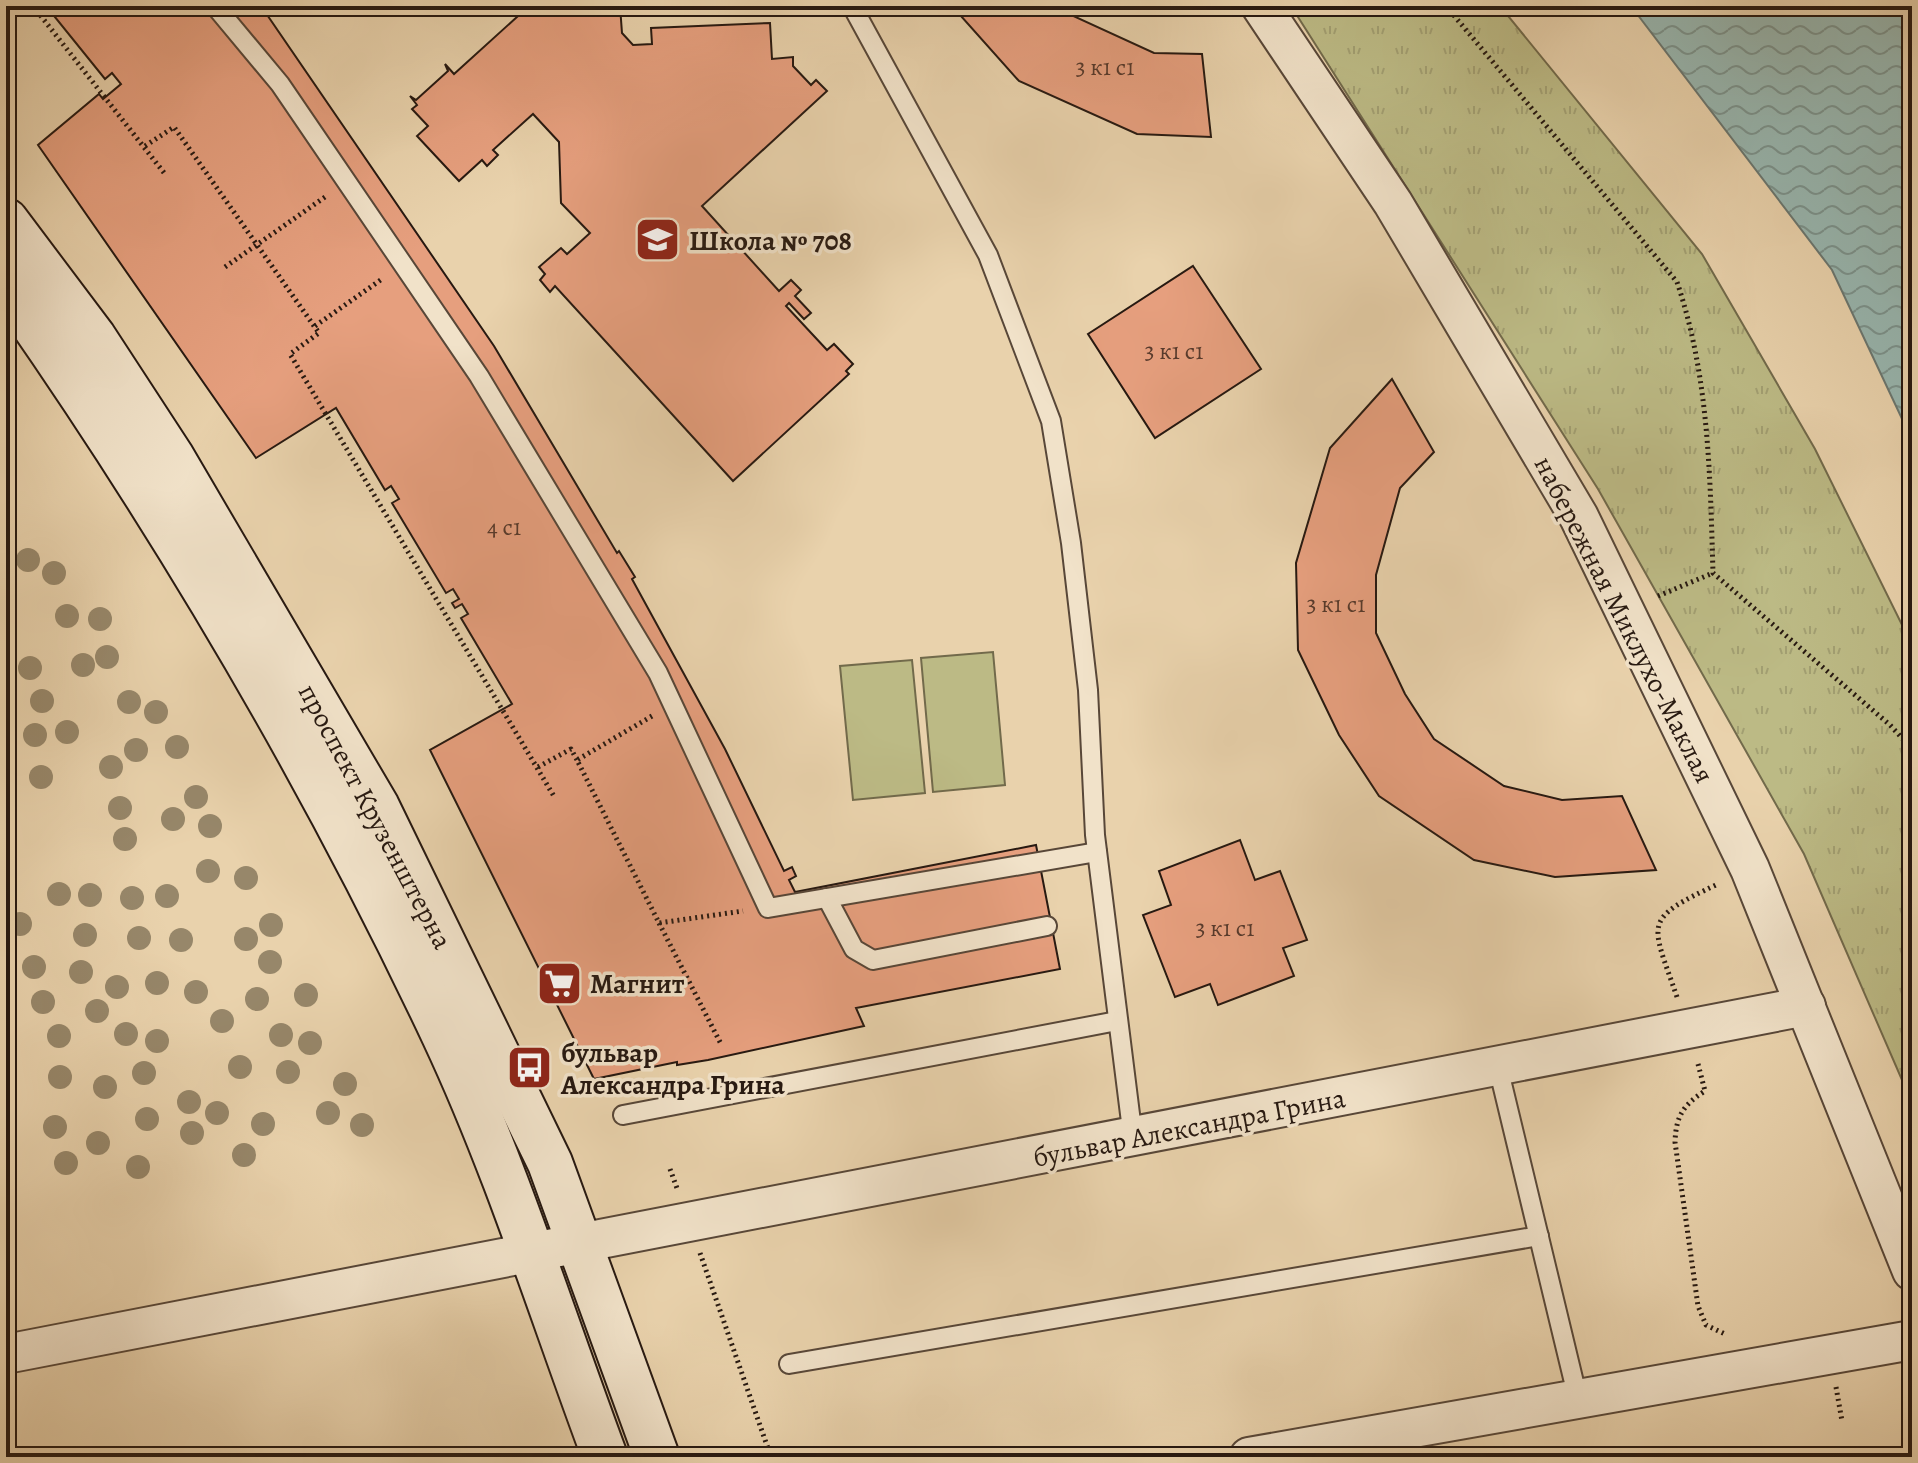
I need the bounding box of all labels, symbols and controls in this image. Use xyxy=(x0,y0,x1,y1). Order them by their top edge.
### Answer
house number: 3 к1 с1 xyxy=(1076,51,1134,83)
school or university icon: Школа № 708 xyxy=(634,216,682,264)
place label: Школа № 708 xyxy=(689,222,852,260)
house number: 3 к1 с1 xyxy=(1145,335,1203,367)
street label: набережная Миклухо-Маклая xyxy=(1525,449,1723,789)
house number: 4 с1 xyxy=(487,511,521,543)
house number: 3 к1 с1 xyxy=(1307,588,1365,620)
street label: проспект Крузенштерна xyxy=(289,677,461,956)
house number: 3 к1 с1 xyxy=(1196,912,1254,944)
supermarket icon: Магнит xyxy=(535,959,583,1007)
place label: Магнит xyxy=(590,965,685,1003)
place label: бульвар Александра Грина xyxy=(560,1034,785,1104)
bus stop icon: бульвар Александра Грина xyxy=(506,1044,554,1092)
street label: бульвар Александра Грина xyxy=(1030,1079,1349,1177)

